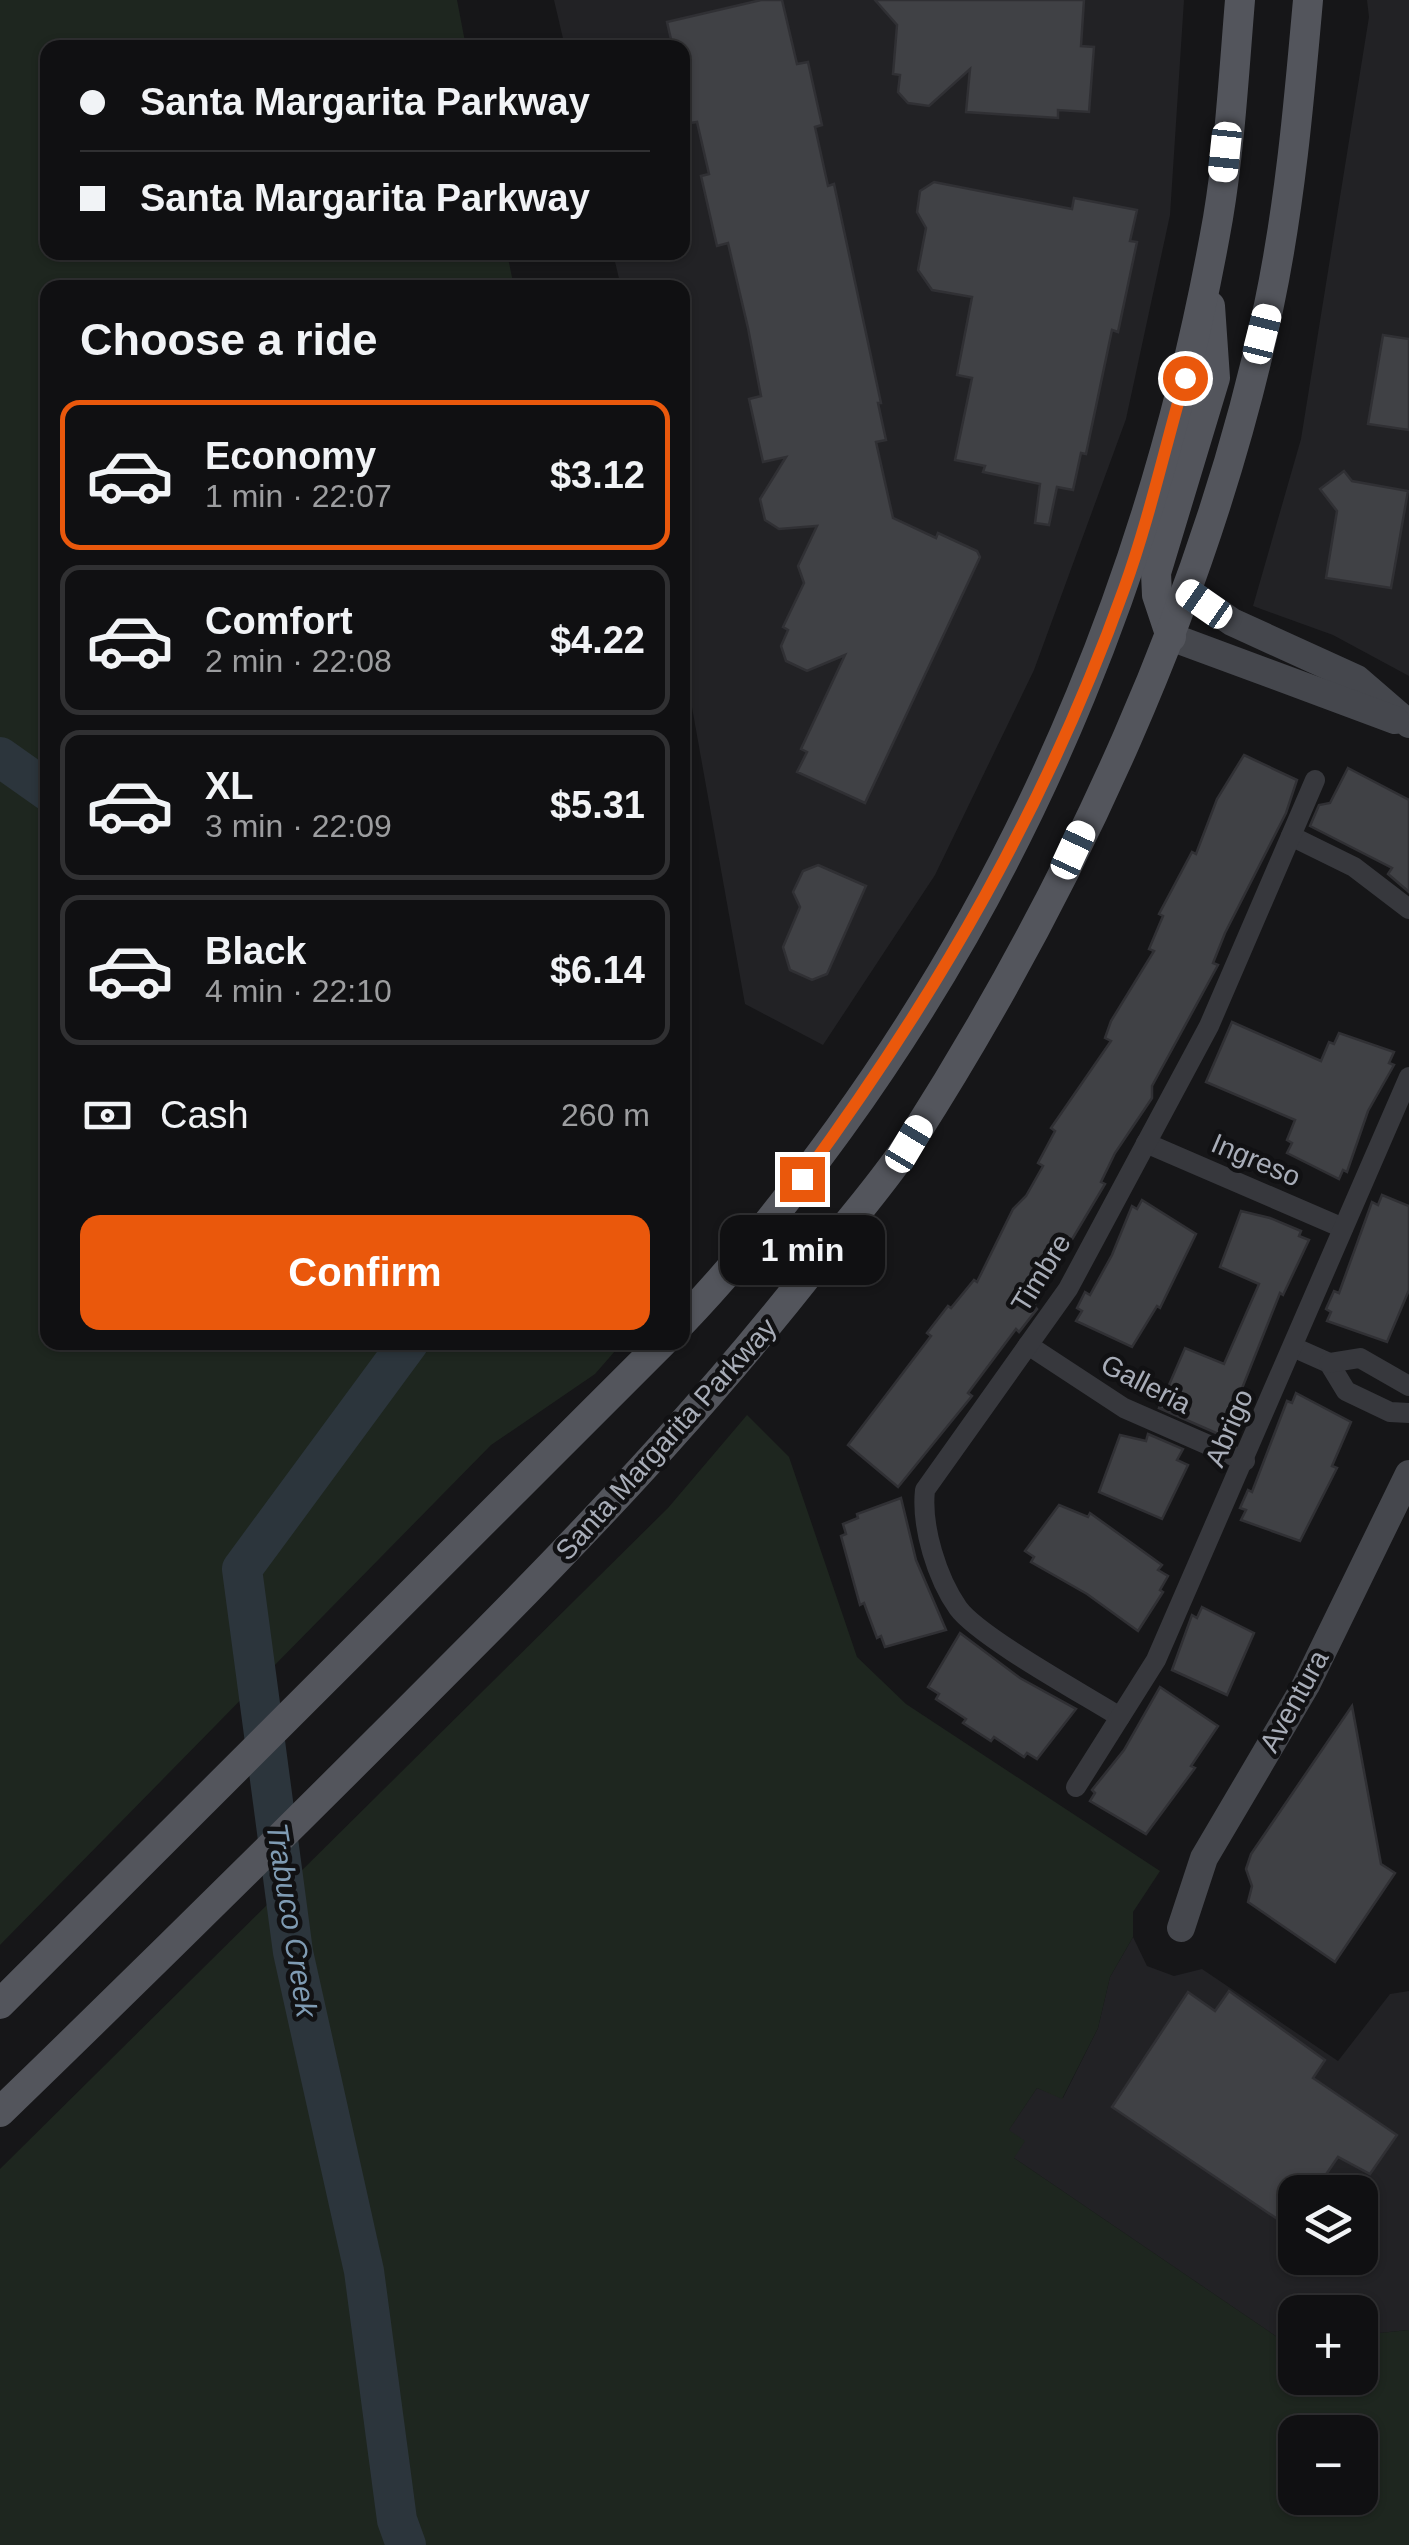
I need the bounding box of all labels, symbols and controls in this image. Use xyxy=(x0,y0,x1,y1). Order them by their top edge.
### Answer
text: Santa Margarita Parkway xyxy=(140,81,590,123)
car xyxy=(1207,121,1243,183)
text: Santa Margarita Parkway xyxy=(140,177,590,219)
car xyxy=(1240,301,1284,367)
text: Choose a ride xyxy=(80,314,378,365)
route start xyxy=(1163,356,1208,401)
icon: car xyxy=(85,430,175,520)
text: Economy xyxy=(205,435,376,477)
text: $3.12 xyxy=(550,454,645,496)
text: 1 min · 22:07 xyxy=(205,478,392,514)
car xyxy=(1171,575,1237,633)
icon: car xyxy=(85,595,175,685)
text: Comfort xyxy=(205,600,353,642)
text: $4.22 xyxy=(550,619,645,661)
text: 2 min · 22:08 xyxy=(205,643,392,679)
icon: car xyxy=(85,760,175,850)
text: XL xyxy=(205,765,254,807)
text: $5.31 xyxy=(550,784,645,826)
text: 3 min · 22:09 xyxy=(205,808,392,844)
car xyxy=(1047,816,1099,884)
icon: car xyxy=(85,925,175,1015)
text: Black xyxy=(205,930,306,972)
text: $6.14 xyxy=(550,949,645,991)
text: 4 min · 22:10 xyxy=(205,973,392,1009)
icon: cash xyxy=(80,1088,135,1143)
text: Cash xyxy=(160,1094,249,1136)
text: 260 m xyxy=(561,1097,650,1133)
car xyxy=(881,1111,937,1177)
street label: Ingreso xyxy=(1207,1127,1305,1193)
route end xyxy=(780,1157,825,1202)
callout: 1 min xyxy=(720,1214,884,1284)
button: Confirm xyxy=(80,1215,650,1330)
street label: Timbre xyxy=(1005,1228,1077,1318)
text: 1 min xyxy=(761,1232,844,1268)
street label: Santa Margarita Parkway xyxy=(549,1312,783,1566)
street label: Galleria xyxy=(1096,1348,1196,1420)
street label: Abrigo xyxy=(1199,1385,1259,1471)
street label: Aventura xyxy=(1253,1644,1335,1757)
water label: Trabuco Creek xyxy=(260,1821,324,2021)
map controls xyxy=(1278,2175,1378,2515)
button: layers xyxy=(1278,2175,1378,2275)
button: + xyxy=(1278,2295,1378,2395)
button: − xyxy=(1278,2415,1378,2515)

